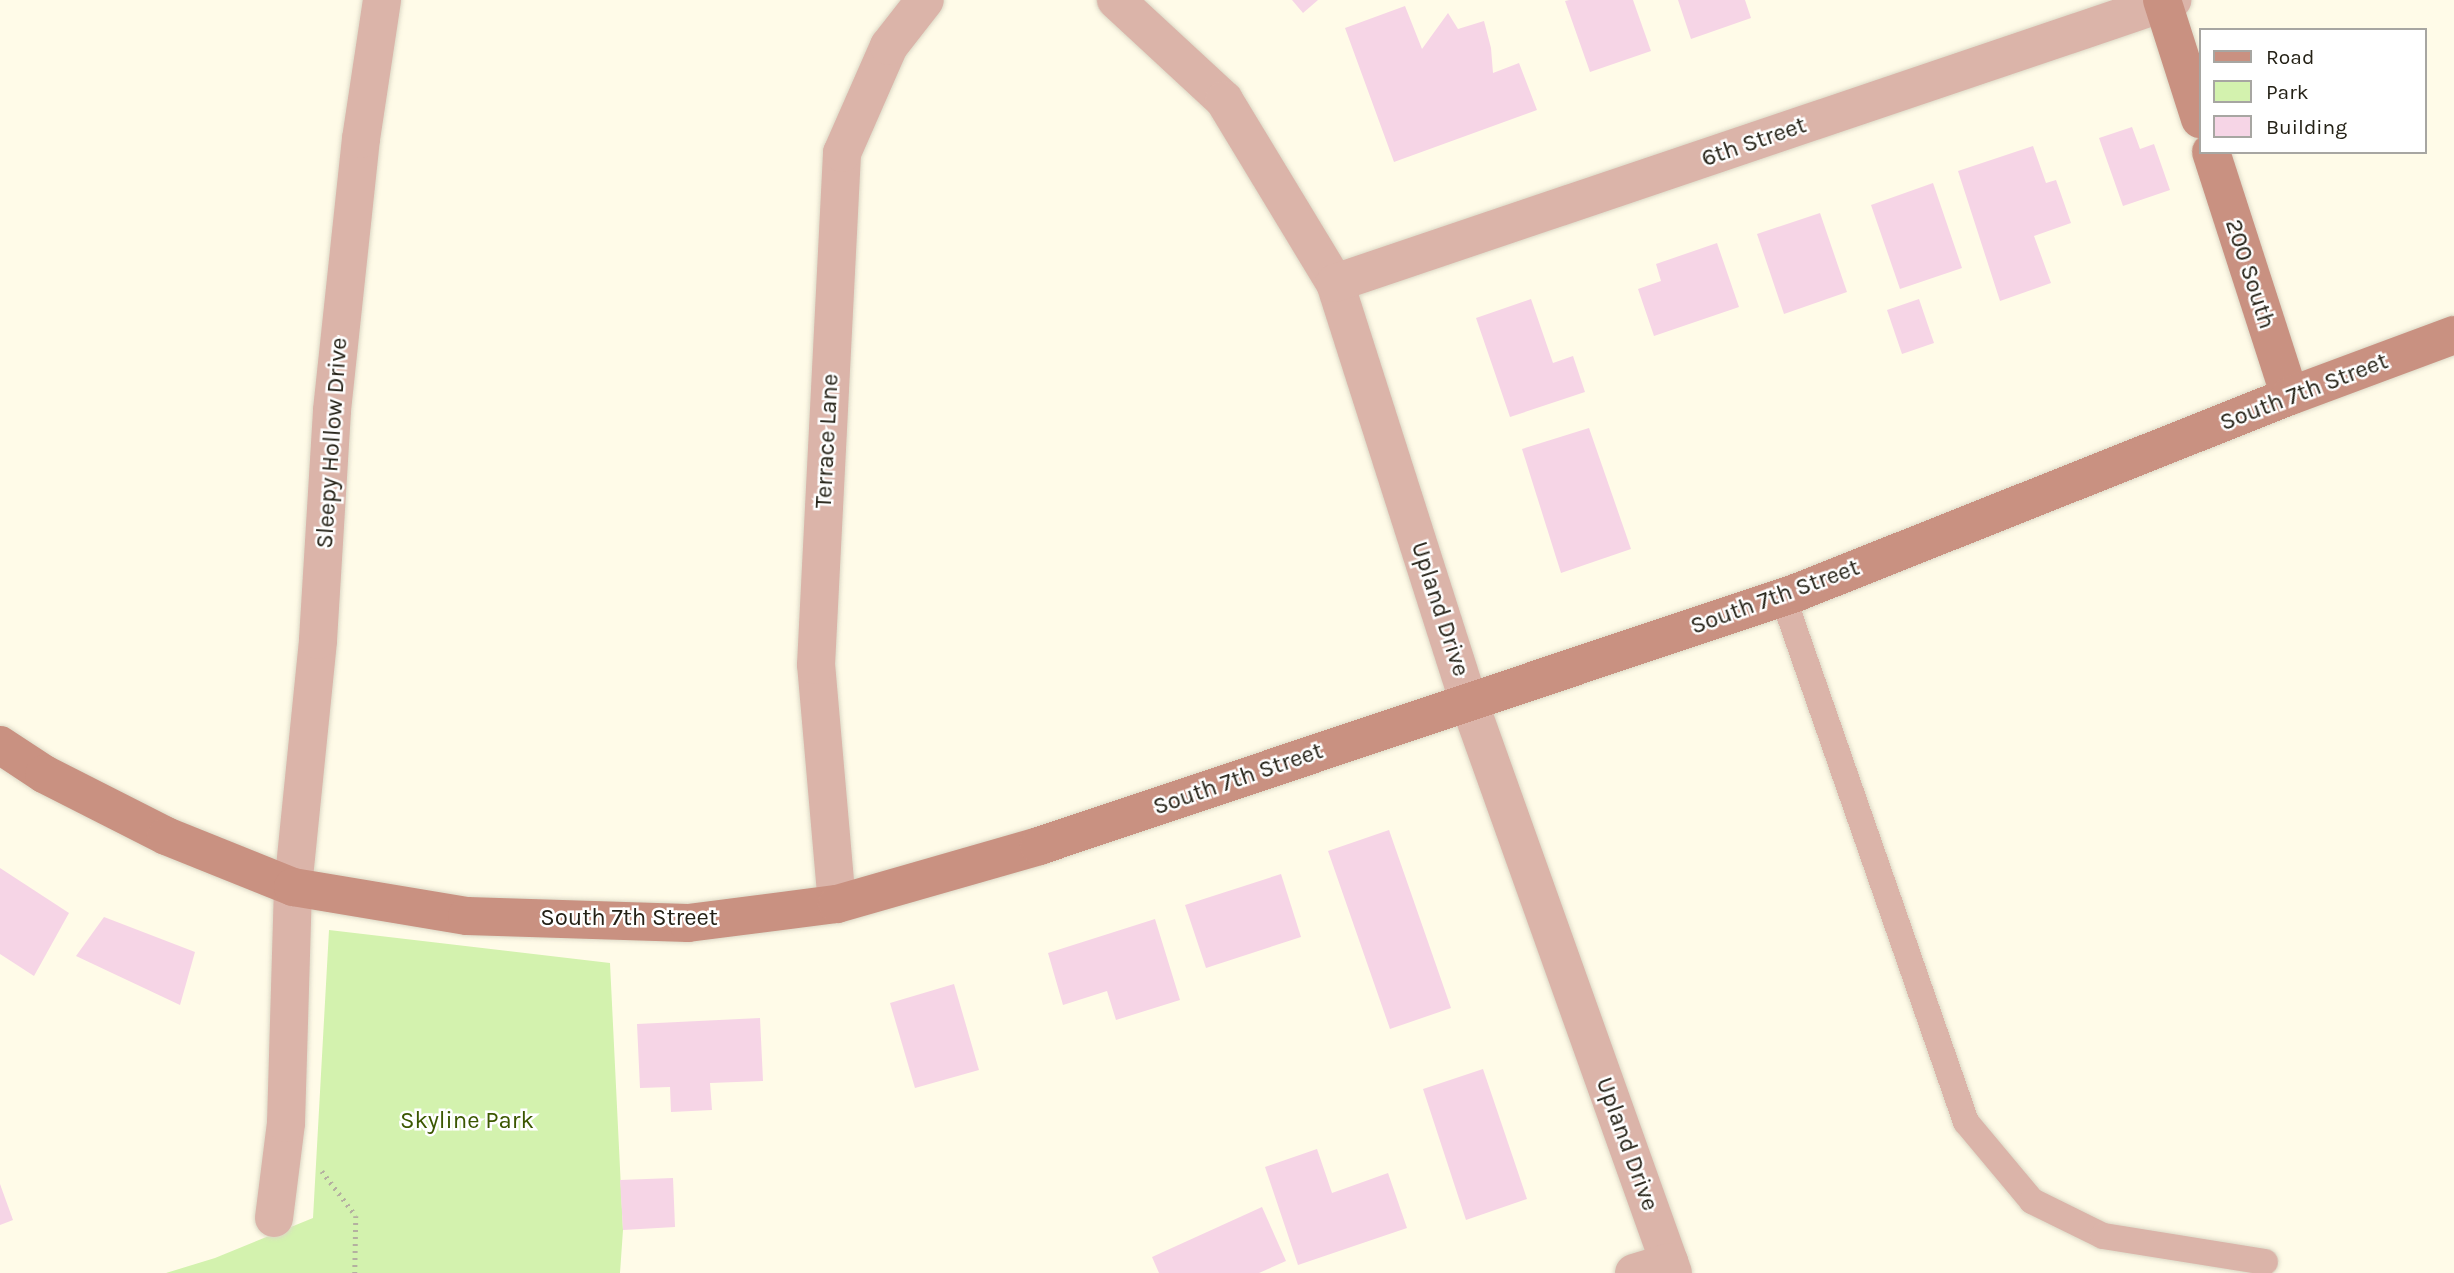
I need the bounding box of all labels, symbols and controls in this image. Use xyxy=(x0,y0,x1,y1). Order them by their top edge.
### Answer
legend xyxy=(2198,28,2426,154)
text: Road xyxy=(2266,45,2314,69)
text: Park xyxy=(2266,80,2309,104)
street label: 6th Street xyxy=(1698,111,1810,173)
text: Building xyxy=(2266,115,2347,139)
street label: 200 South xyxy=(2219,215,2281,333)
street label: Sleepy Hollow Drive xyxy=(310,336,354,550)
street label: South 7th Street xyxy=(2216,347,2392,437)
street label: Terrace Lane xyxy=(809,373,845,509)
street label: Upland Drive xyxy=(1405,538,1475,680)
street label: South 7th Street xyxy=(1687,553,1863,641)
street label: South 7th Street xyxy=(1149,736,1327,822)
street label: South 7th Street xyxy=(540,904,718,932)
street label: Upland Drive xyxy=(1590,1073,1664,1215)
park label: Skyline Park xyxy=(400,1107,534,1135)

